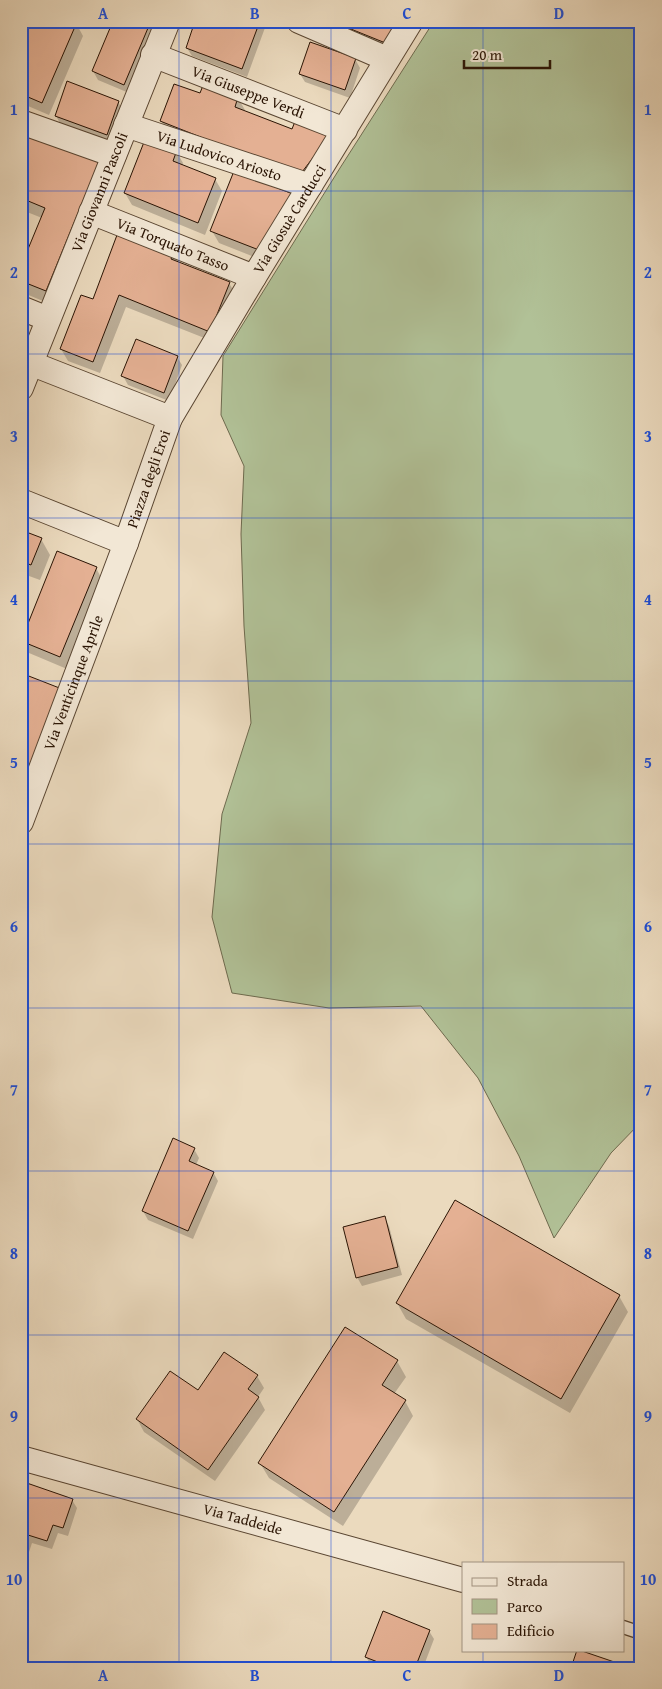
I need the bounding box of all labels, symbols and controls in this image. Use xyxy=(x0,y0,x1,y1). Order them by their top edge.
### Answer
text: A xyxy=(98,1,109,25)
text: B xyxy=(250,1,260,25)
text: C xyxy=(402,1,412,25)
text: D xyxy=(554,1,564,25)
scale bar xyxy=(464,38,551,70)
text: 20 m xyxy=(472,44,503,65)
street label: Via Giuseppe Verdi xyxy=(189,60,308,123)
text: 1 xyxy=(10,97,18,121)
text: 1 xyxy=(644,97,652,121)
street label: Via Ludovico Ariosto xyxy=(154,125,285,186)
street label: Via Giovanni Pascoli xyxy=(66,129,132,255)
street label: Via Giosuè Carducci xyxy=(248,160,331,277)
street label: Via Torquato Tasso xyxy=(113,212,233,276)
text: 2 xyxy=(10,260,18,284)
text: 2 xyxy=(644,260,652,284)
text: 3 xyxy=(10,424,18,448)
text: 3 xyxy=(644,424,652,448)
street label: Piazza degli Eroi xyxy=(121,427,175,531)
text: 4 xyxy=(10,587,18,611)
text: 4 xyxy=(644,587,652,611)
street label: Via Venticinque Aprile xyxy=(38,612,108,753)
text: 5 xyxy=(10,750,18,774)
text: 5 xyxy=(644,750,652,774)
text: 6 xyxy=(10,914,18,938)
text: 6 xyxy=(644,914,652,938)
text: 7 xyxy=(10,1077,18,1101)
text: 7 xyxy=(644,1077,652,1101)
text: 8 xyxy=(10,1241,18,1265)
text: 8 xyxy=(644,1241,652,1265)
text: 9 xyxy=(10,1404,18,1428)
text: 9 xyxy=(644,1404,652,1428)
street label: Via Taddeide xyxy=(201,1498,285,1540)
legend xyxy=(462,1562,624,1652)
text: 10 xyxy=(6,1567,22,1591)
text: 10 xyxy=(640,1567,656,1591)
text: Strada xyxy=(507,1570,548,1591)
text: Parco xyxy=(507,1596,543,1617)
text: Edificio xyxy=(507,1620,555,1641)
text: A xyxy=(98,1663,109,1687)
text: B xyxy=(250,1663,260,1687)
text: C xyxy=(402,1663,412,1687)
text: D xyxy=(554,1663,564,1687)

